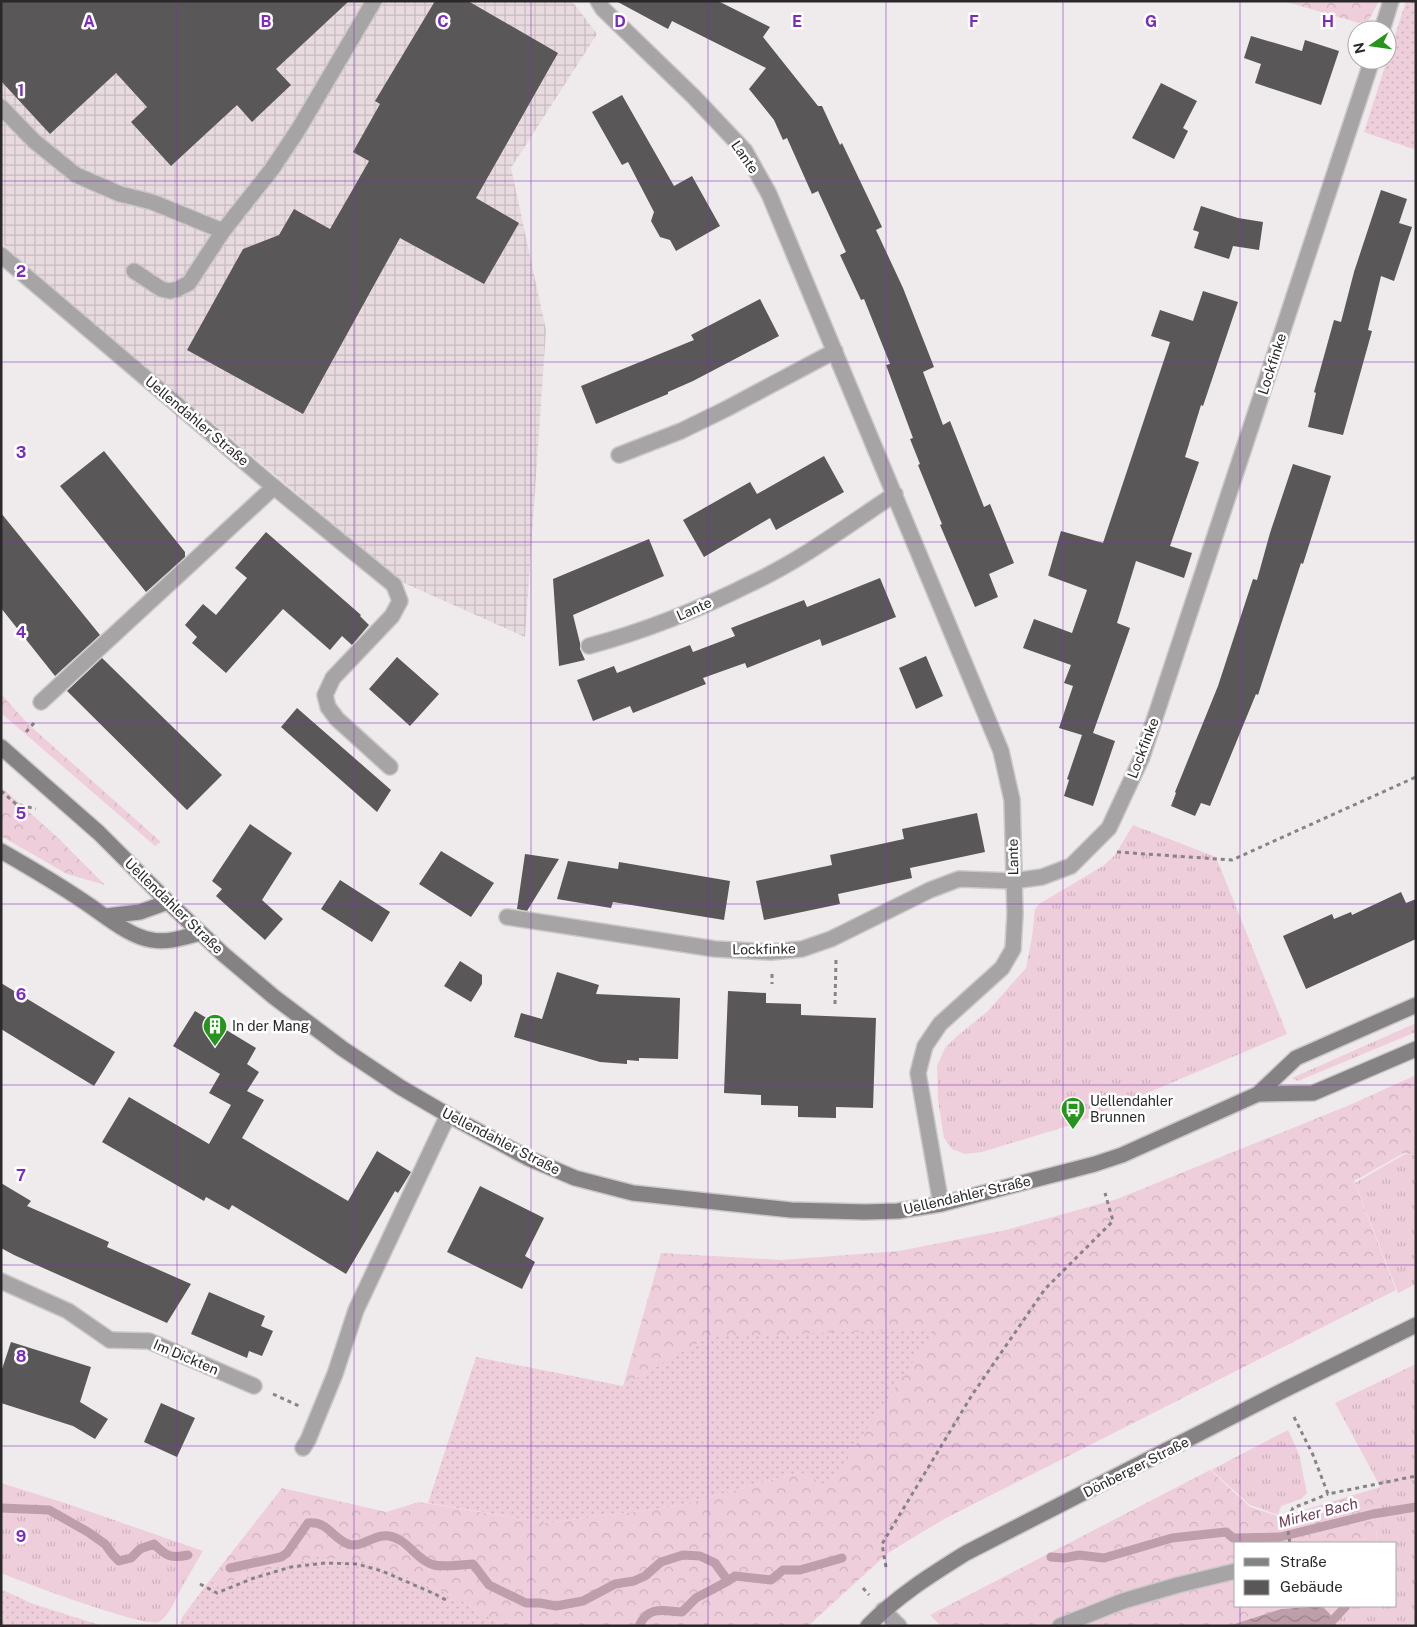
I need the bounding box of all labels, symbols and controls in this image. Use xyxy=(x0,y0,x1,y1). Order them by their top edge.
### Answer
text: A xyxy=(83,12,95,31)
text: B xyxy=(261,12,272,31)
text: C xyxy=(437,12,449,31)
text: D xyxy=(614,12,626,31)
text: E xyxy=(792,12,802,31)
text: F xyxy=(969,12,979,31)
text: G xyxy=(1145,12,1157,31)
text: H xyxy=(1322,12,1334,31)
north arrow xyxy=(1347,20,1397,70)
text: N xyxy=(1350,41,1368,55)
text: 1 xyxy=(18,81,24,100)
street label: Lante xyxy=(728,137,762,177)
text: 2 xyxy=(16,262,26,281)
street label: Lockfinke xyxy=(1255,331,1289,397)
street label: Uellendahler Straße xyxy=(142,373,252,469)
text: 3 xyxy=(16,443,26,462)
street label: Lante xyxy=(674,594,714,624)
text: 4 xyxy=(16,623,27,642)
street label: Lockfinke xyxy=(1124,715,1162,781)
text: 5 xyxy=(16,804,27,823)
street label: Lante xyxy=(1005,839,1021,875)
street label: Uellendahler Straße xyxy=(122,855,226,957)
street label: Lockfinke xyxy=(732,940,796,958)
text: 6 xyxy=(16,985,26,1004)
building icon: In der Mang xyxy=(202,1013,228,1047)
place label: In der Mang xyxy=(232,1018,310,1034)
place label: Uellendahler Brunnen xyxy=(1090,1093,1173,1125)
bus stop icon: Uellendahler Brunnen xyxy=(1060,1096,1086,1130)
street label: Uellendahler Straße xyxy=(439,1104,563,1178)
text: 7 xyxy=(16,1166,26,1185)
street label: Uellendahler Straße xyxy=(902,1173,1032,1217)
street label: Im Dickten xyxy=(151,1336,221,1378)
text: 8 xyxy=(16,1347,27,1366)
street label: Dönberger Straße xyxy=(1081,1433,1191,1501)
water label: Mirker Bach xyxy=(1276,1494,1359,1531)
text: 9 xyxy=(16,1527,26,1546)
legend xyxy=(1234,1542,1397,1607)
text: Straße xyxy=(1280,1553,1327,1570)
text: Gebäude xyxy=(1280,1578,1343,1595)

